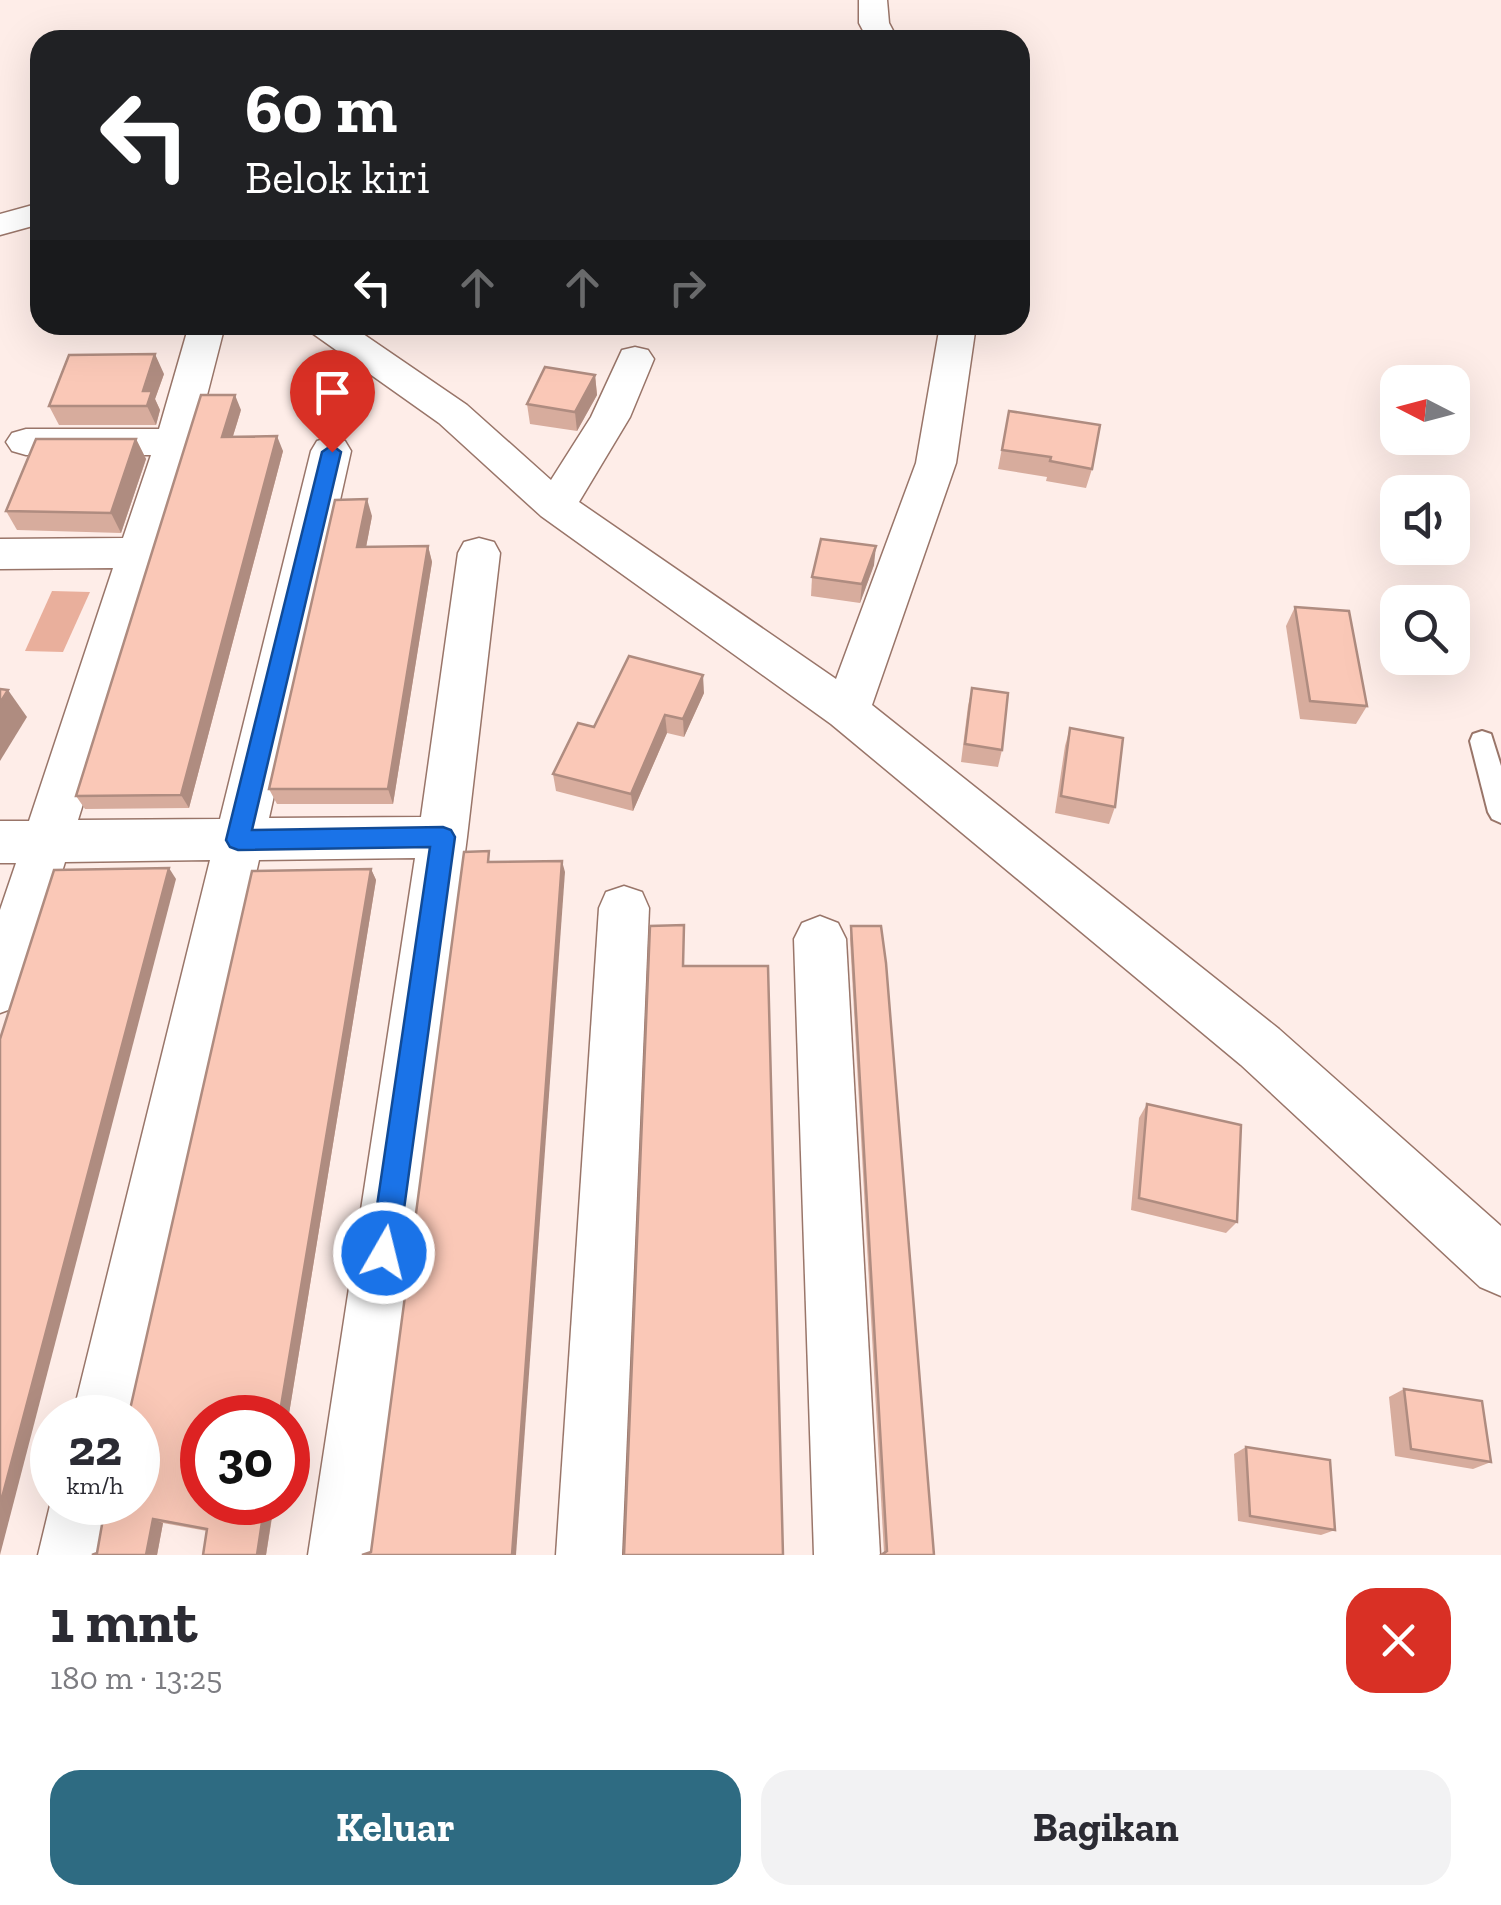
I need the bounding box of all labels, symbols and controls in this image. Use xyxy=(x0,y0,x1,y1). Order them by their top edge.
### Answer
text: 60 m xyxy=(245,66,397,150)
icon: left xyxy=(80,70,210,200)
text: Belok kiri xyxy=(245,151,430,205)
icon: left xyxy=(345,260,400,315)
icon: ahead xyxy=(450,260,505,315)
icon: ahead xyxy=(555,260,610,315)
icon: right xyxy=(660,260,715,315)
pin xyxy=(290,350,375,453)
icon: arrive xyxy=(305,365,360,420)
north arrow xyxy=(1380,365,1470,455)
map controls xyxy=(1380,365,1470,675)
button: sound xyxy=(1380,475,1470,565)
button: search xyxy=(1380,585,1470,675)
position arrow xyxy=(332,1201,436,1305)
speed limit sign: 30 xyxy=(180,1395,310,1525)
text: 22 xyxy=(68,1418,122,1478)
text: km/h xyxy=(66,1470,124,1500)
text: 1 mnt xyxy=(50,1585,197,1657)
button: close xyxy=(1346,1588,1451,1693)
text: 180 m · 13:25 xyxy=(50,1659,222,1697)
button: Keluar xyxy=(50,1770,741,1885)
button: Bagikan xyxy=(761,1770,1451,1885)

